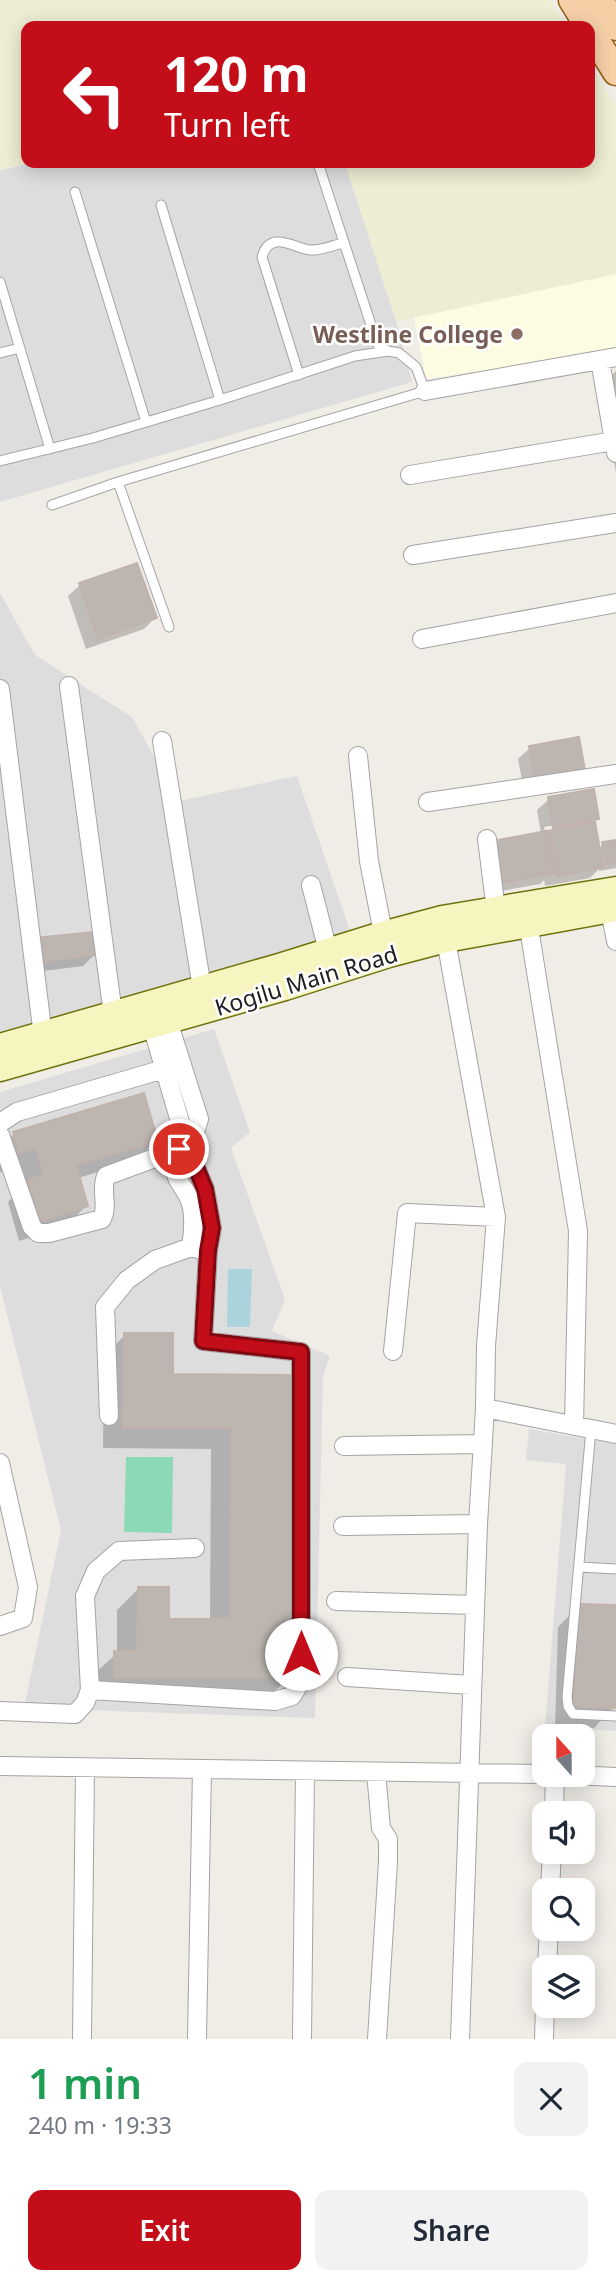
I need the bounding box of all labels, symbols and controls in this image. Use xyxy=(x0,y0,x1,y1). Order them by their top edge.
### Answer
text: 120 m xyxy=(164,40,309,106)
icon: left xyxy=(49,49,140,140)
text: Turn left xyxy=(164,103,290,146)
place label: Westline College xyxy=(313,318,503,350)
marker: Westline College xyxy=(509,326,525,342)
street label: Kogilu Main Road xyxy=(211,937,401,1023)
pin xyxy=(149,1119,209,1179)
icon: arrive xyxy=(160,1130,198,1168)
position arrow xyxy=(264,1617,338,1691)
north arrow xyxy=(532,1724,595,1787)
map controls xyxy=(532,1724,595,2018)
button: sound xyxy=(532,1801,595,1864)
button: search xyxy=(532,1878,595,1941)
button: layers xyxy=(532,1955,595,2018)
text: 1 min xyxy=(28,2054,142,2111)
button: close xyxy=(514,2062,588,2136)
text: 240 m · 19:33 xyxy=(28,2109,172,2141)
button: Exit xyxy=(28,2190,301,2270)
button: Share xyxy=(315,2190,588,2270)

